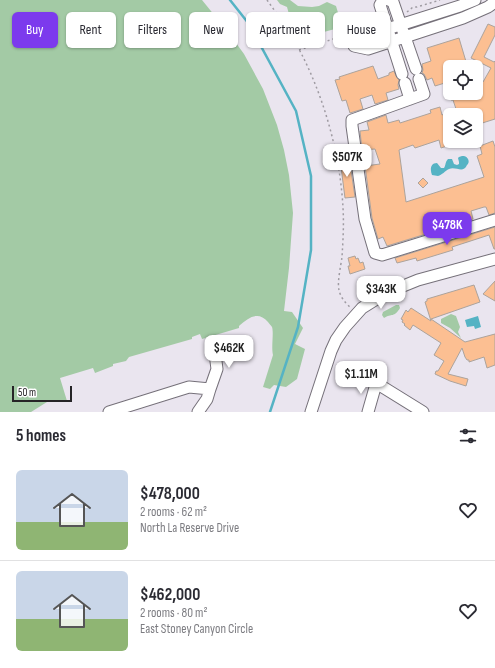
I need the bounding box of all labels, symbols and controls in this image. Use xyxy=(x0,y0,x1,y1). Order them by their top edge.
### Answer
chip: Buy xyxy=(12,12,58,48)
chip: Rent xyxy=(66,12,116,48)
chip: Filters xyxy=(124,12,181,48)
chip: New xyxy=(189,12,238,48)
chip: Apartment xyxy=(246,12,325,48)
chip: House xyxy=(333,12,390,48)
map controls xyxy=(443,60,483,148)
button: locate xyxy=(443,60,483,100)
button: layers xyxy=(443,108,483,148)
pin: $507K xyxy=(319,144,375,178)
text: $507K xyxy=(332,149,362,165)
pin: $478K xyxy=(419,212,475,246)
text: $478K xyxy=(432,217,462,233)
pin: $343K xyxy=(353,276,409,310)
text: $343K xyxy=(366,281,396,297)
pin: $462K xyxy=(201,335,257,369)
text: $462K xyxy=(213,340,245,356)
pin: $1.11M xyxy=(328,361,394,395)
text: $1.11M xyxy=(344,366,378,382)
scale bar xyxy=(12,384,72,403)
text: 50 m xyxy=(18,386,36,399)
icon: filters xyxy=(457,425,479,447)
text: 5 homes xyxy=(16,426,66,446)
text: $478,000 xyxy=(140,484,200,504)
icon: home xyxy=(48,486,96,534)
icon: heart xyxy=(457,499,479,521)
text: 2 rooms · 62 m² xyxy=(140,504,207,520)
text: North La Reserve Drive xyxy=(140,520,239,536)
text: $462,000 xyxy=(140,585,200,605)
icon: home xyxy=(48,587,96,635)
icon: heart xyxy=(457,600,479,622)
text: 2 rooms · 80 m² xyxy=(140,605,207,621)
text: East Stoney Canyon Circle xyxy=(140,621,253,637)

